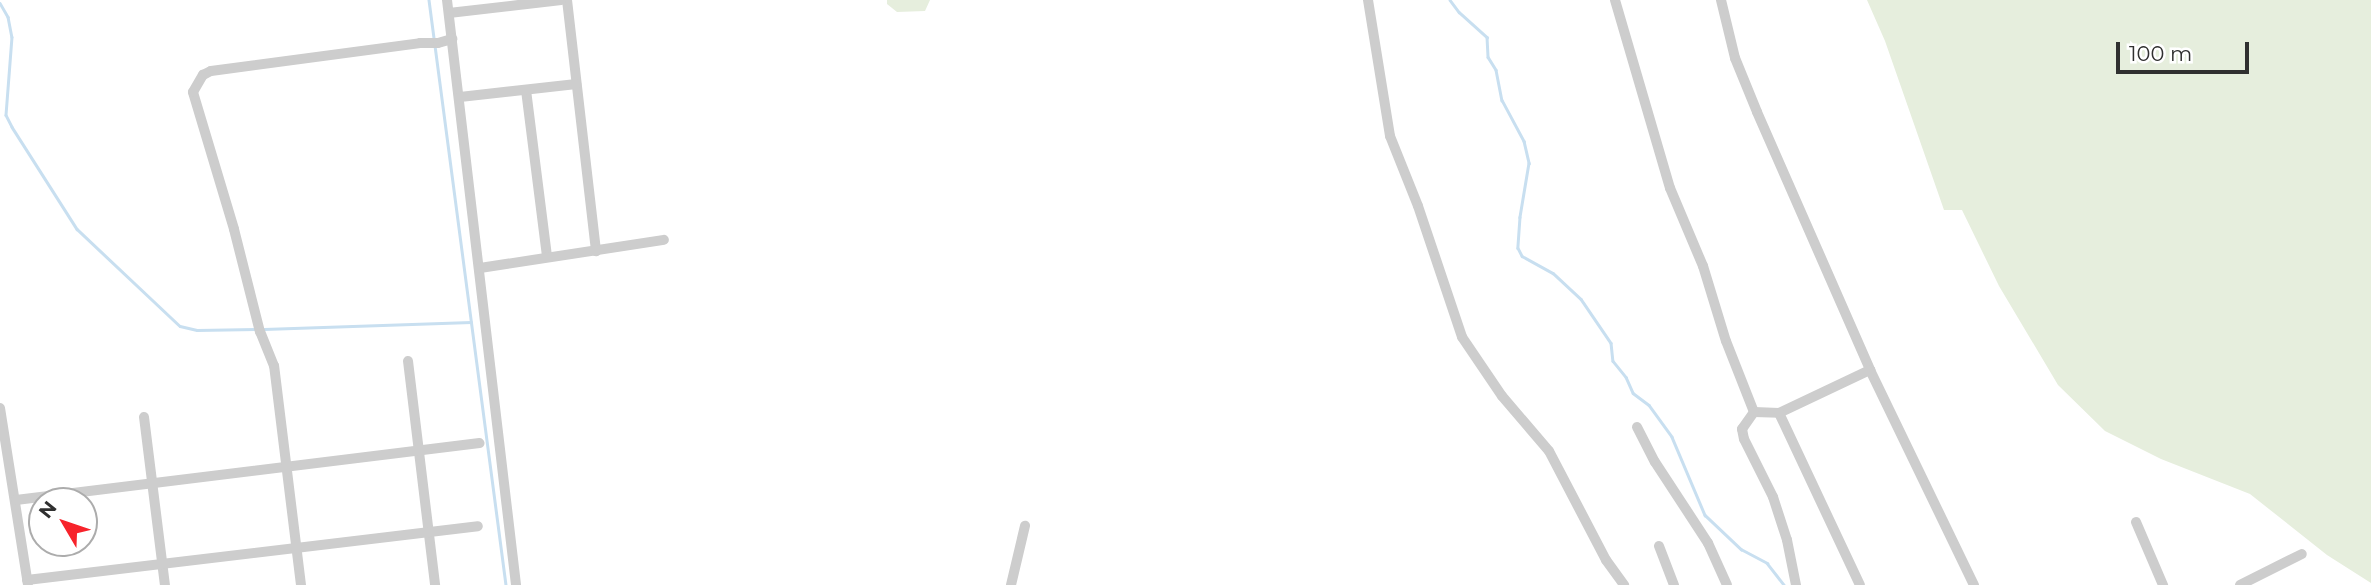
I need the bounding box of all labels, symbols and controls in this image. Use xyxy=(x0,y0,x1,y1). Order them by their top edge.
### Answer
scale bar xyxy=(2119,28,2252,72)
text: 100 m xyxy=(2129,41,2192,66)
north arrow xyxy=(28,487,98,557)
text: N xyxy=(34,497,62,523)

